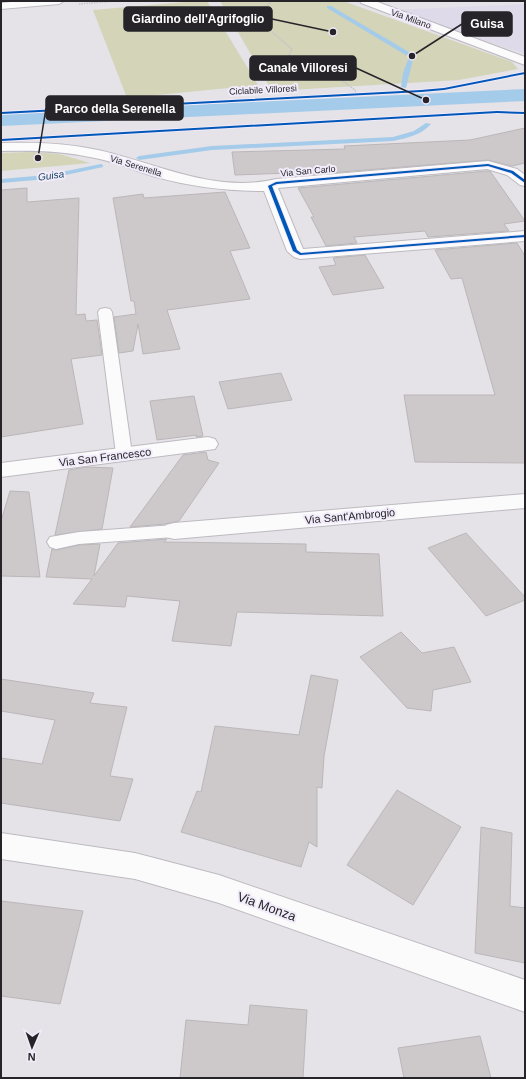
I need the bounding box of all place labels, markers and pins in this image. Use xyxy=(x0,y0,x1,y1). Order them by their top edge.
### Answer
callout: Giardino dell'Agrifoglio xyxy=(124,7,272,31)
callout: Guisa xyxy=(462,12,512,36)
callout: Canale Villoresi xyxy=(250,56,356,80)
callout: Parco della Serenella xyxy=(46,96,183,120)

